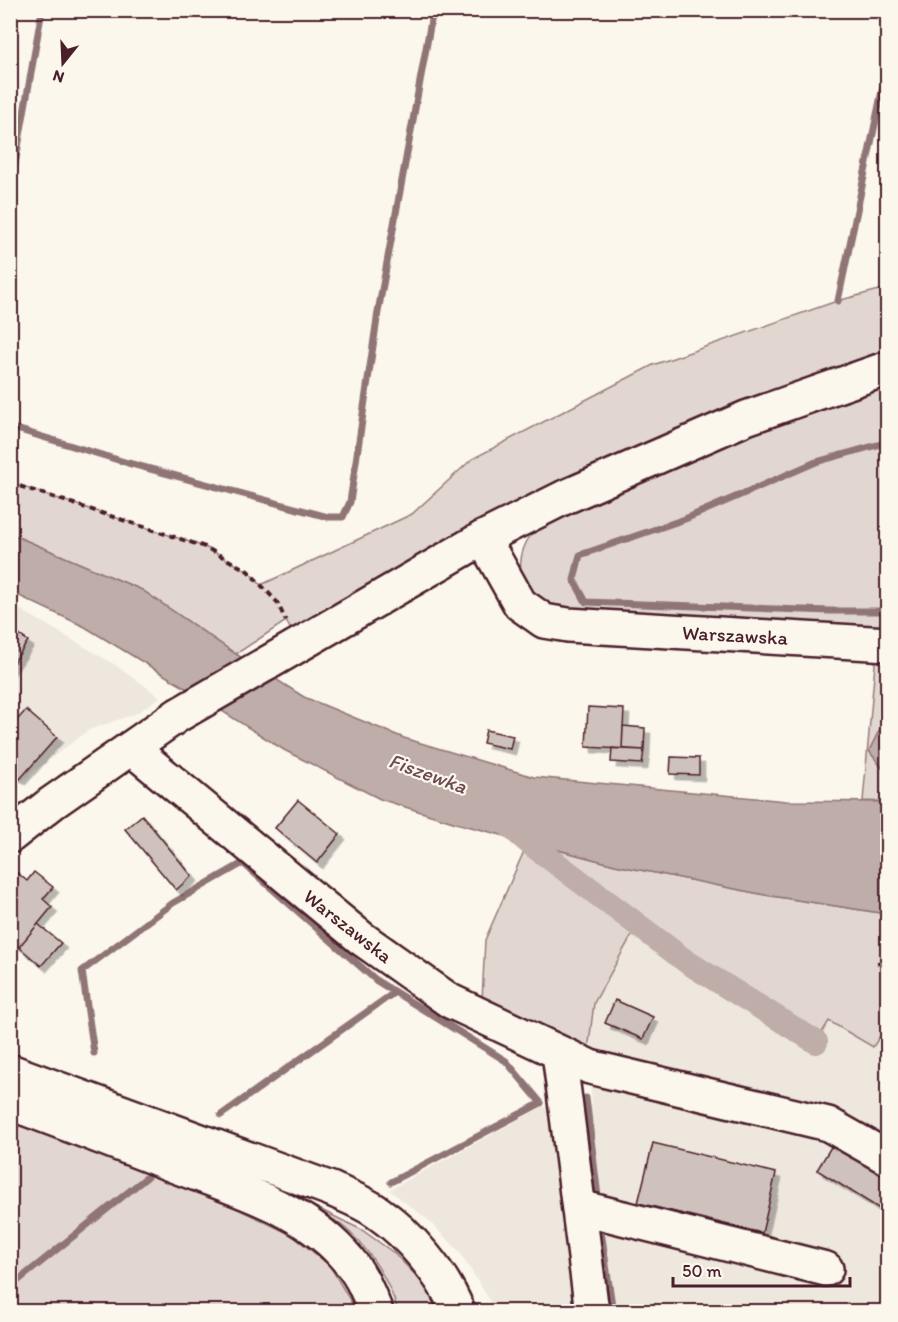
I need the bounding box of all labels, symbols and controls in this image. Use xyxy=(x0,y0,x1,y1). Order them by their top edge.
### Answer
north arrow xyxy=(33,33,93,93)
text: N xyxy=(50,66,67,87)
street label: Warszawska xyxy=(681,620,789,650)
water label: Fiszewka xyxy=(386,747,470,799)
street label: Warszawska xyxy=(299,884,398,968)
scale bar xyxy=(673,1250,850,1288)
text: 50 m xyxy=(682,1260,722,1282)

